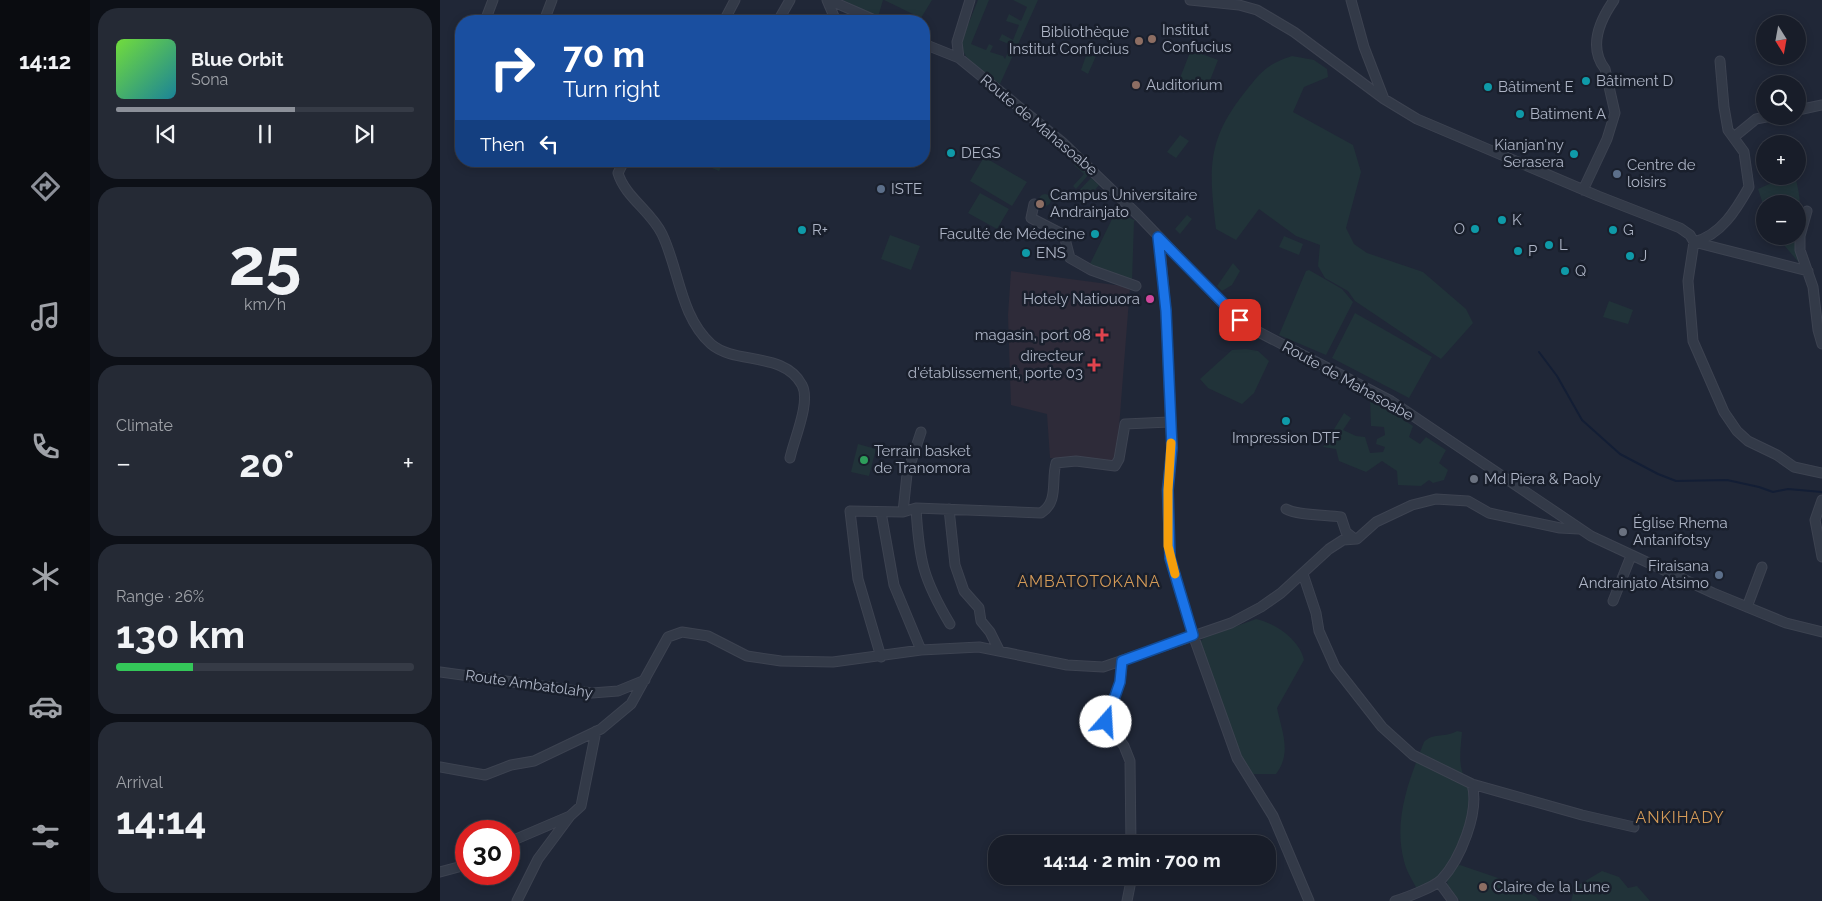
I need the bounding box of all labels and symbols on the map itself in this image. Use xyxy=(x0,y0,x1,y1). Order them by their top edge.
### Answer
north arrow xyxy=(1756,15,1806,65)
place label: Institut Confucius xyxy=(1162,21,1231,56)
place label: Bibliothèque Institut Confucius xyxy=(1009,23,1129,58)
marker: Institut Confucius xyxy=(1146,33,1158,45)
marker: Bibliothèque Institut Confucius xyxy=(1133,35,1145,47)
street label: Route de Mahasoabe xyxy=(977,71,1101,179)
place label: Bâtiment D xyxy=(1596,72,1674,90)
marker: Bâtiment D xyxy=(1580,75,1592,87)
place label: Auditorium xyxy=(1146,76,1223,94)
place label: Bâtiment E xyxy=(1498,78,1574,96)
marker: Auditorium xyxy=(1130,79,1142,91)
marker: Bâtiment E xyxy=(1482,81,1494,93)
place label: Batiment A xyxy=(1530,105,1606,123)
marker: Batiment A xyxy=(1514,108,1526,120)
place label: Kianjan'ny Serasera xyxy=(1494,136,1564,171)
place label: DEGS xyxy=(961,144,1001,162)
marker: DEGS xyxy=(945,147,957,159)
marker: Kianjan'ny Serasera xyxy=(1568,148,1580,160)
place label: Centre de loisirs xyxy=(1627,156,1696,191)
marker: Centre de loisirs xyxy=(1611,168,1623,180)
place label: ISTE xyxy=(891,180,922,198)
marker: ISTE xyxy=(875,183,887,195)
place label: Campus Universitaire Andrainjato xyxy=(1050,186,1198,221)
marker: Campus Universitaire Andrainjato xyxy=(1034,198,1046,210)
place label: K xyxy=(1512,211,1522,229)
marker: K xyxy=(1496,214,1508,226)
place label: O xyxy=(1454,220,1465,238)
place label: R+ xyxy=(812,221,828,239)
place label: G xyxy=(1623,221,1634,239)
marker: O xyxy=(1469,223,1481,235)
marker: R+ xyxy=(796,224,808,236)
marker: G xyxy=(1607,224,1619,236)
place label: Faculté de Médecine xyxy=(939,225,1085,243)
marker: Faculté de Médecine xyxy=(1089,228,1101,240)
place label: L xyxy=(1559,236,1568,254)
marker: L xyxy=(1543,239,1555,251)
place label: P xyxy=(1528,242,1537,260)
place label: ENS xyxy=(1036,244,1066,262)
marker: P xyxy=(1512,245,1524,257)
marker: ENS xyxy=(1020,247,1032,259)
place label: J xyxy=(1640,247,1647,265)
marker: J xyxy=(1624,250,1636,262)
place label: Q xyxy=(1575,262,1586,280)
marker: Q xyxy=(1559,265,1571,277)
place label: Hotely Natiouora xyxy=(1023,290,1140,308)
marker: Hotely Natiouora xyxy=(1144,293,1156,305)
pin xyxy=(1219,299,1261,341)
place label: magasin, port 08 xyxy=(975,326,1091,344)
marker: magasin, port 08 xyxy=(1095,328,1109,342)
street label: Route de Mahasoabe xyxy=(1279,337,1417,425)
place label: directeur d'établissement, porte 03 xyxy=(908,347,1084,382)
marker: directeur d'établissement, porte 03 xyxy=(1087,358,1101,372)
marker: Impression DTF xyxy=(1280,415,1292,427)
place label: Impression DTF xyxy=(1232,429,1340,447)
place label: Terrain basket de Tranomora xyxy=(874,442,971,477)
marker: Terrain basket de Tranomora xyxy=(858,454,870,466)
place label: Md Piera & Paoly xyxy=(1484,470,1601,488)
marker: Md Piera & Paoly xyxy=(1468,473,1480,485)
place label: Église Rhema Antanifotsy xyxy=(1633,514,1728,549)
marker: Église Rhema Antanifotsy xyxy=(1617,526,1629,538)
place label: Firaisana Andrainjato Atsimo xyxy=(1579,557,1709,592)
marker: Firaisana Andrainjato Atsimo xyxy=(1713,569,1725,581)
district label: AMBATOTOKANA xyxy=(1017,572,1161,591)
street label: Route Ambatolahy xyxy=(464,666,594,702)
position arrow xyxy=(1079,695,1131,747)
district label: ANKIHADY xyxy=(1635,808,1725,827)
speed limit sign: 30 xyxy=(455,820,520,885)
place label: Claire de la Lune xyxy=(1493,878,1610,896)
marker: Claire de la Lune xyxy=(1477,881,1489,893)

